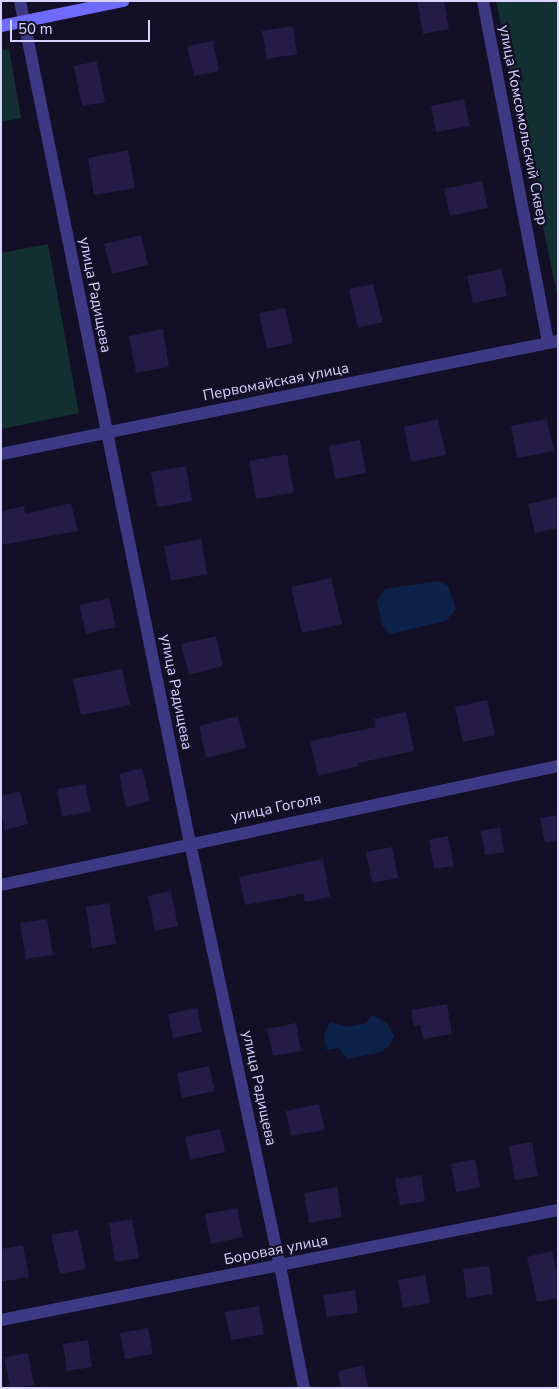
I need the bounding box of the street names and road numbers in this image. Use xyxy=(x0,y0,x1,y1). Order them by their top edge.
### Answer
street label: улица Комсомольский Сквер xyxy=(495,23,551,227)
street label: улица Радищева xyxy=(75,236,115,354)
street label: Первомайская улица xyxy=(201,359,351,405)
street label: улица Радищева xyxy=(156,633,196,751)
street label: улица Гоголя xyxy=(229,790,323,826)
street label: улица Радищева xyxy=(238,1029,280,1147)
street label: Боровая улица xyxy=(222,1231,330,1269)

